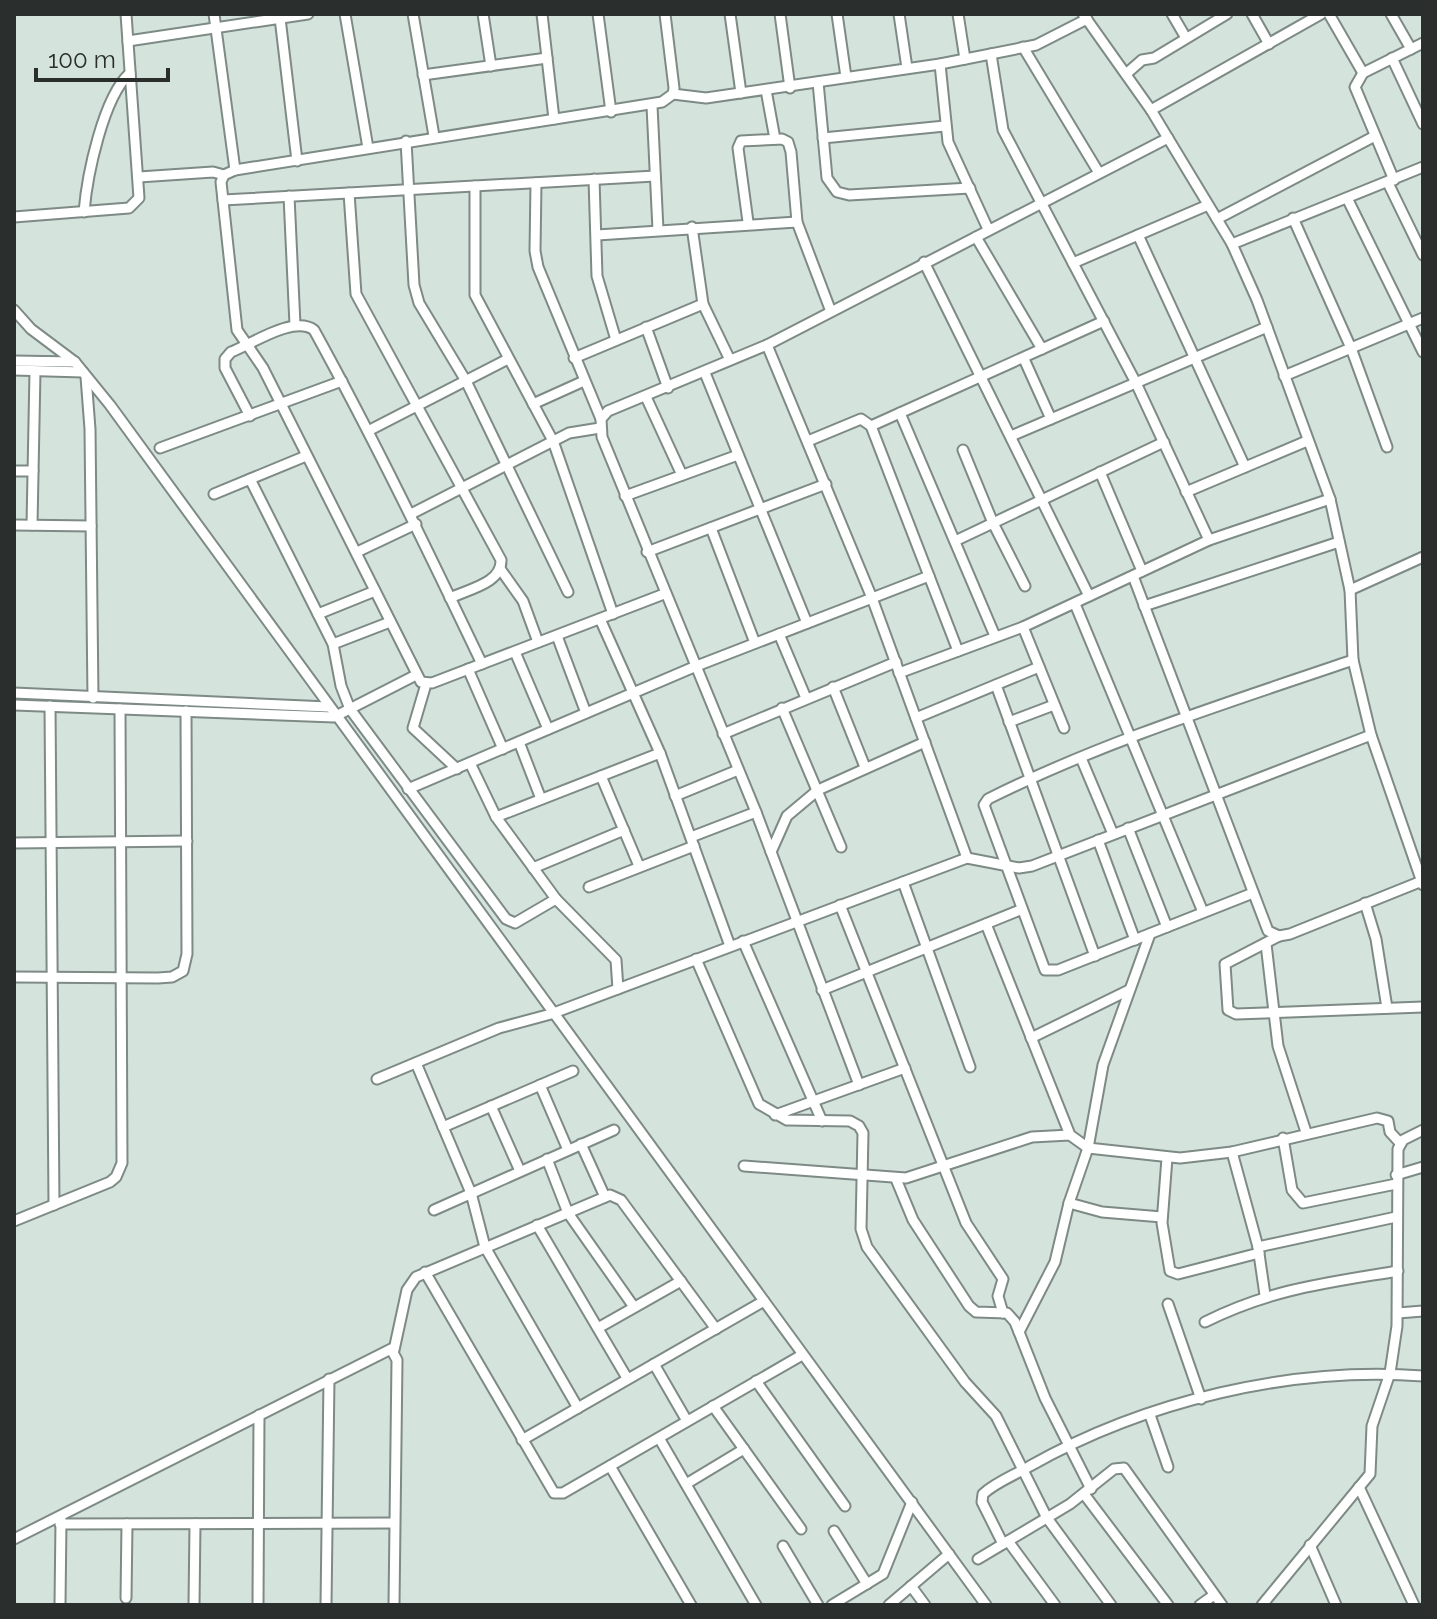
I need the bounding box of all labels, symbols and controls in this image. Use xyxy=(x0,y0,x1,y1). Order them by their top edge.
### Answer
scale bar xyxy=(36,32,168,82)
text: 100 m xyxy=(48,45,116,74)

